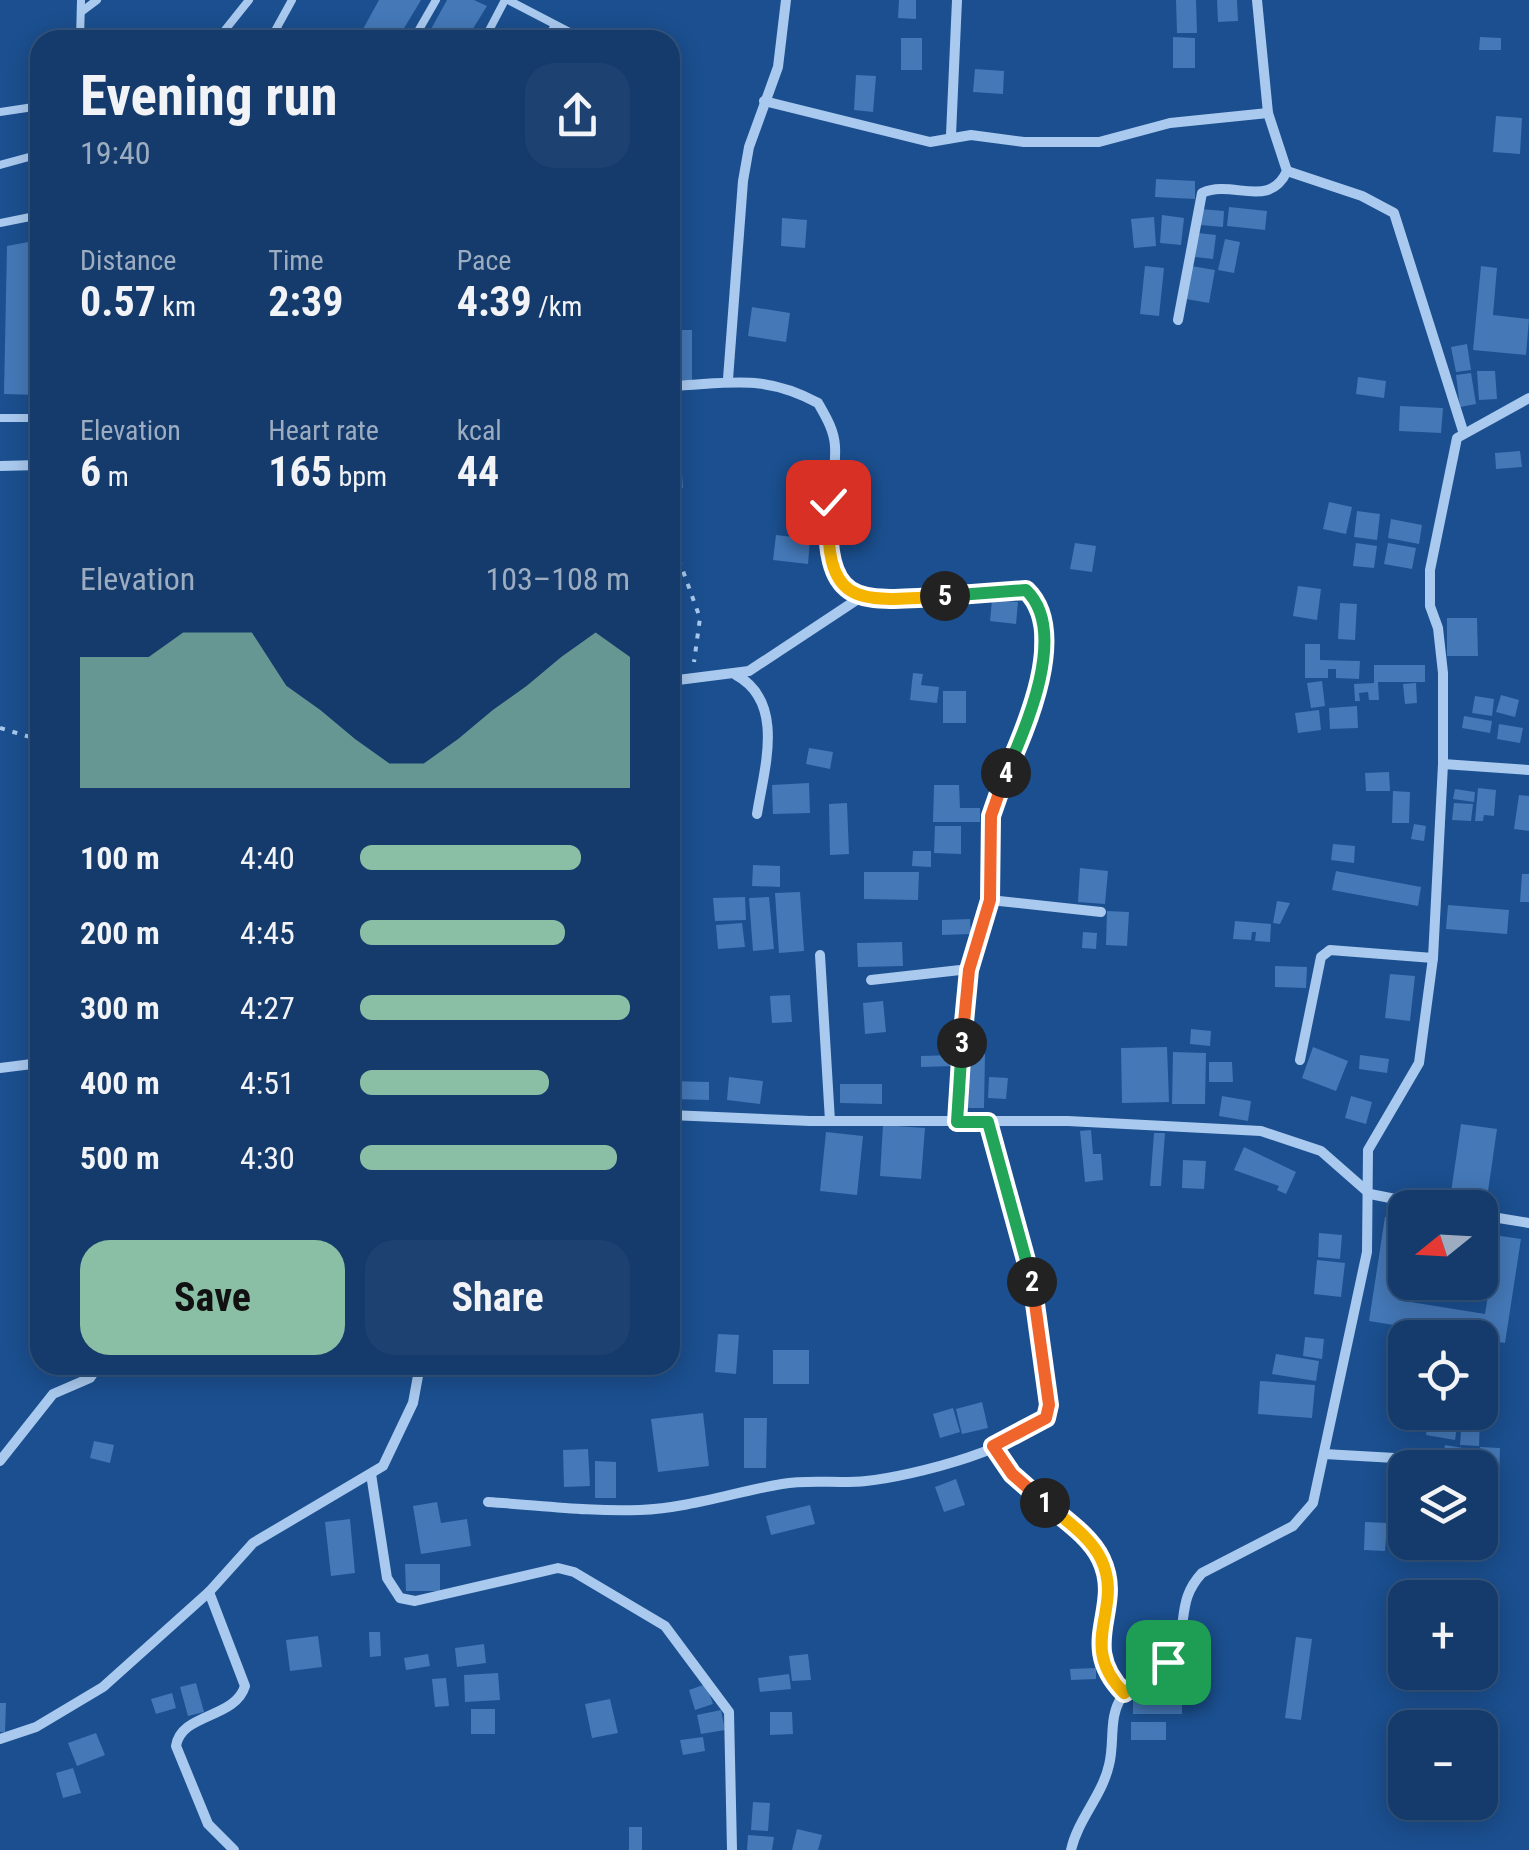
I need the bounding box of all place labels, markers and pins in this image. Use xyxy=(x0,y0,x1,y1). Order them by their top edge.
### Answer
pin xyxy=(786,460,871,545)
pin: 5 xyxy=(920,571,970,621)
pin: 4 xyxy=(981,748,1031,798)
pin: 3 xyxy=(937,1018,987,1068)
pin: 2 xyxy=(1007,1257,1057,1307)
pin: 1 xyxy=(1020,1478,1070,1528)
pin xyxy=(1126,1620,1211,1705)

